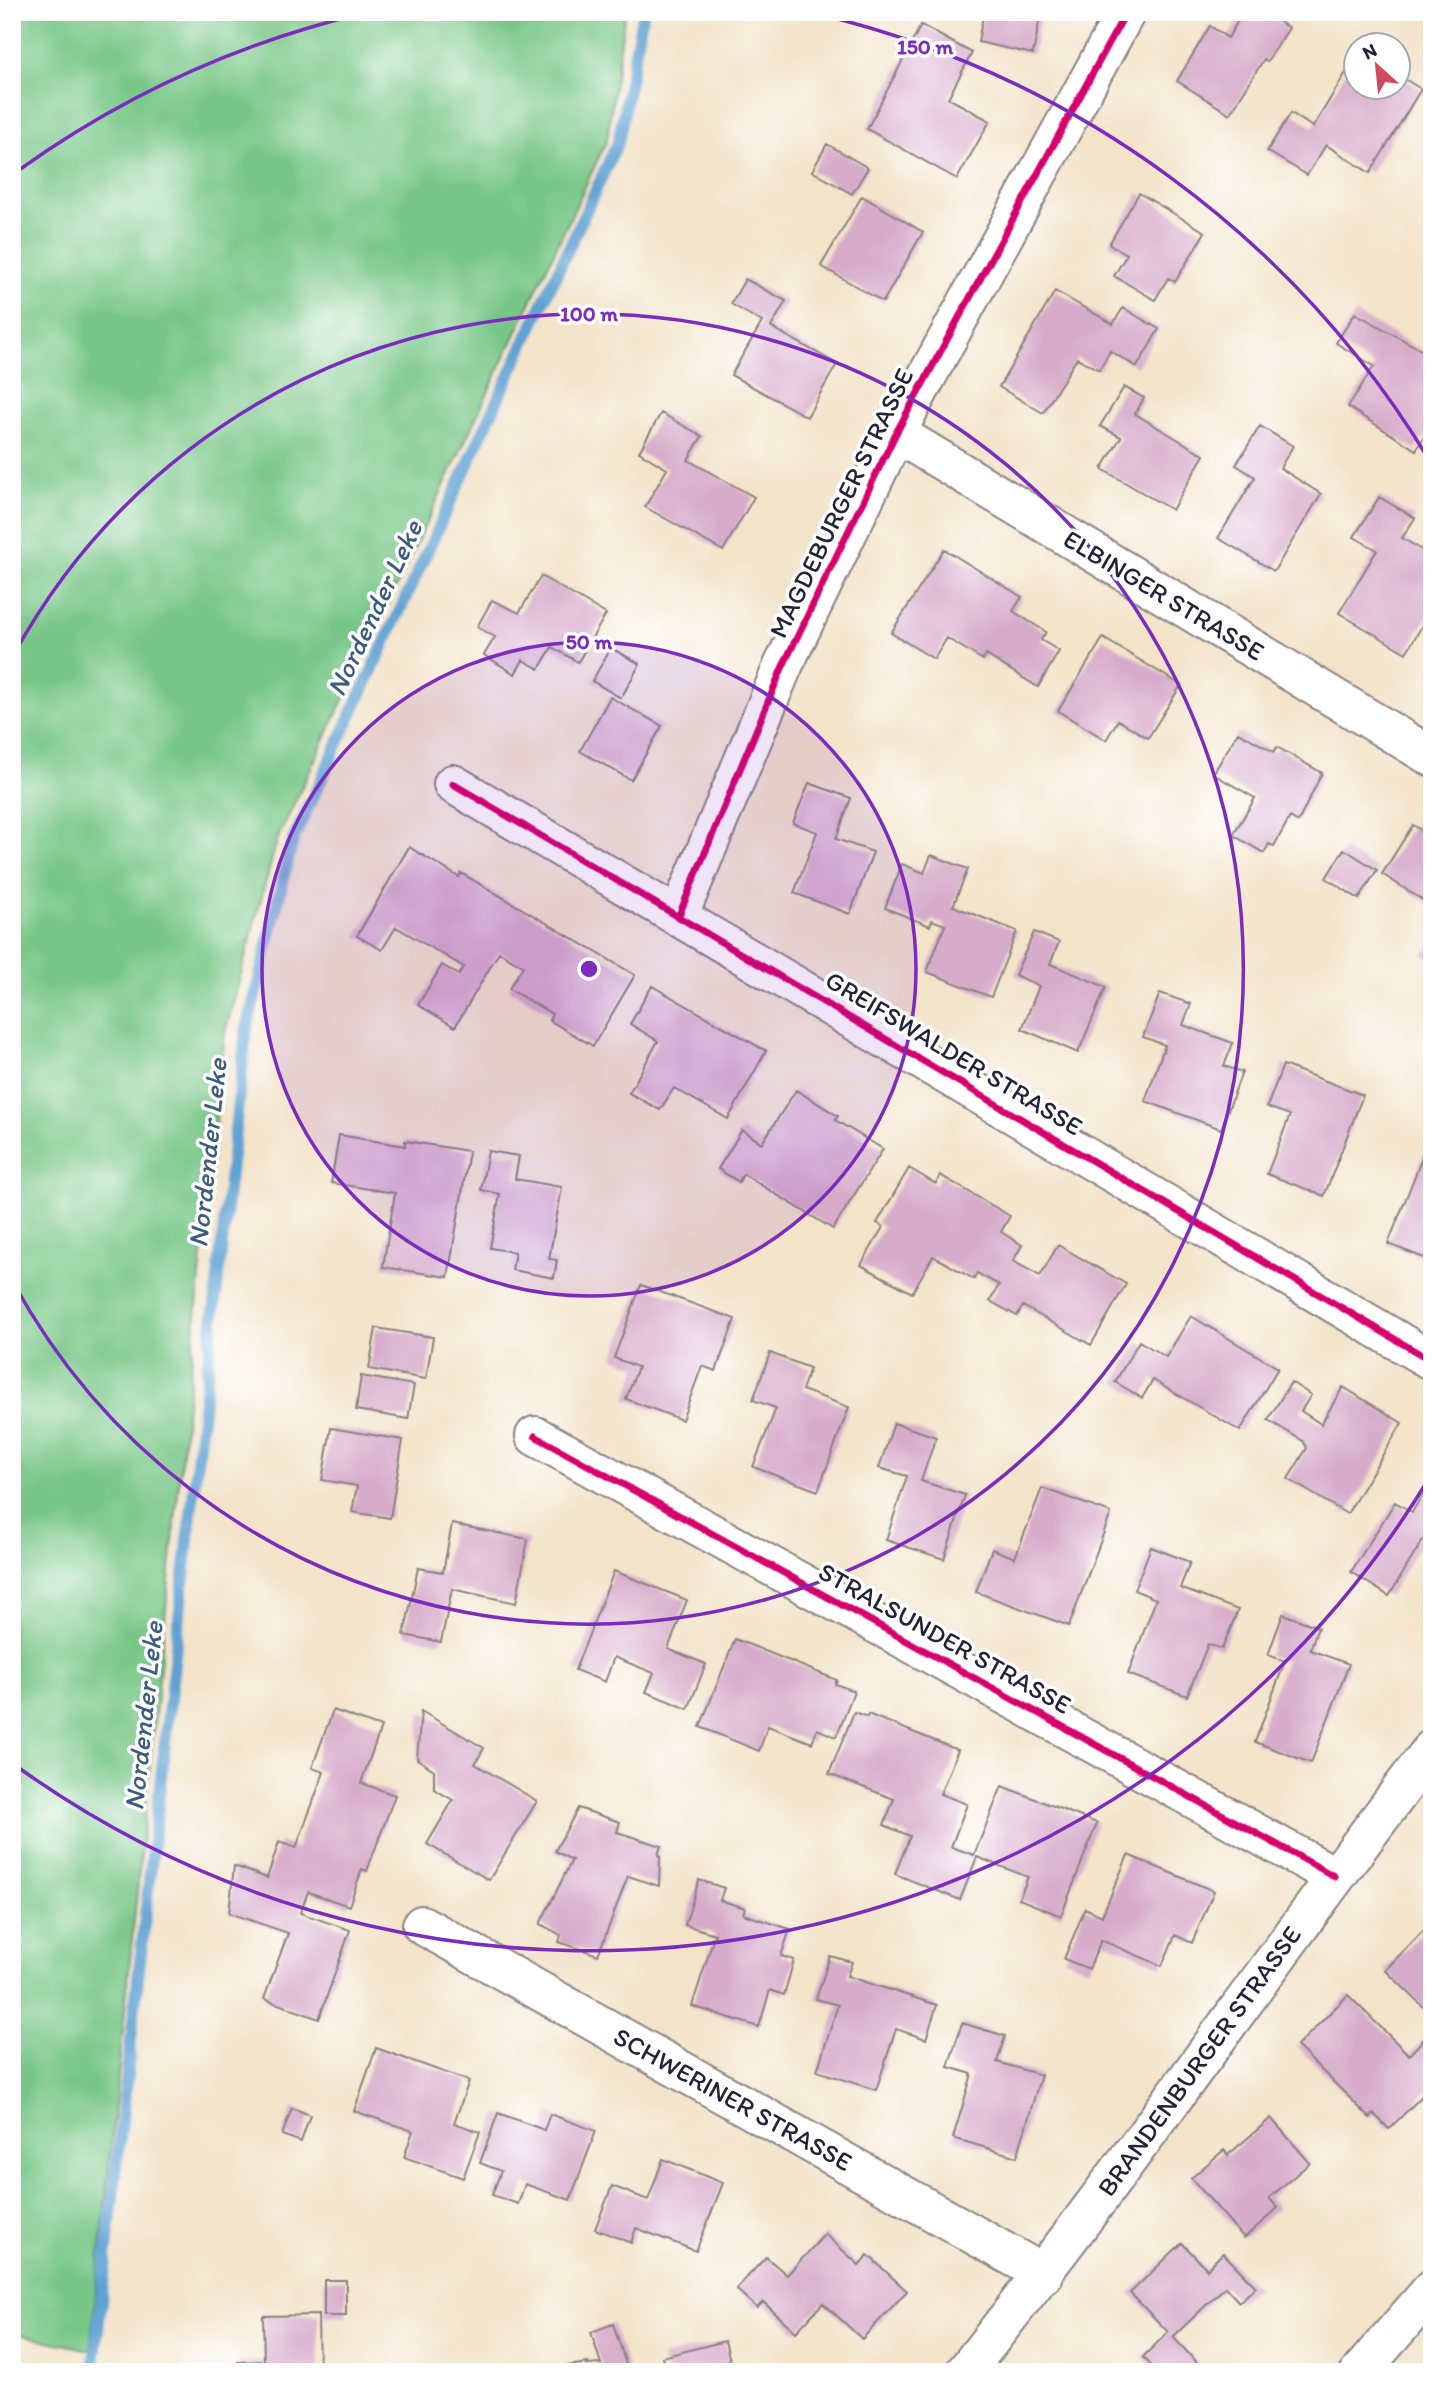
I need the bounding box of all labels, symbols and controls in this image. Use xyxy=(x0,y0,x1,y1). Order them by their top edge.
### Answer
north arrow xyxy=(1342,32,1412,102)
text: 150 m xyxy=(897,34,953,59)
text: N xyxy=(1359,38,1380,64)
text: 100 m xyxy=(560,301,618,326)
street label: MAGDEBURGER STRASSE xyxy=(762,363,920,643)
water label: Nordender Leke xyxy=(319,513,430,701)
street label: ELBINGER STRASSE xyxy=(1058,522,1270,668)
text: 50 m xyxy=(566,629,613,654)
centre of rings xyxy=(577,957,601,981)
street label: GREIFSWALDER STRASSE xyxy=(820,964,1088,1142)
water label: Nordender Leke xyxy=(180,1055,234,1249)
street label: STRALSUNDER STRASSE xyxy=(813,1555,1077,1721)
water label: Nordender Leke xyxy=(116,1618,170,1812)
street label: BRANDENBURGER STRASSE xyxy=(1090,1920,1308,2202)
street label: SCHWERINER STRASSE xyxy=(608,2020,858,2178)

